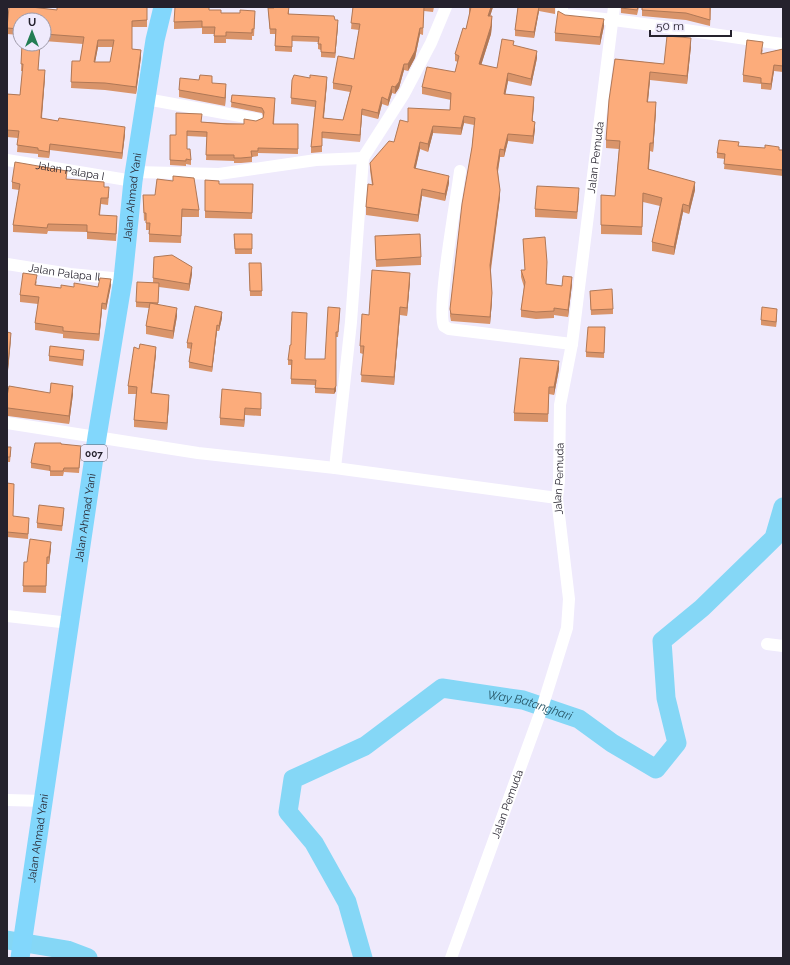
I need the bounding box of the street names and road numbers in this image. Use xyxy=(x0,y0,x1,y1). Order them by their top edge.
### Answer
street label: Jalan Pemuda xyxy=(585,121,607,194)
street label: Jalan Ahmad Yani xyxy=(121,152,144,242)
street label: Jalan Palapa I xyxy=(35,159,105,183)
street label: Jalan Palapa II xyxy=(27,261,101,284)
street label: Jalan Pemuda xyxy=(551,443,567,515)
road number: 007 xyxy=(81,445,107,461)
street label: Jalan Ahmad Yani xyxy=(73,473,99,563)
street label: Jalan Pemuda xyxy=(489,768,526,840)
street label: Jalan Ahmad Yani xyxy=(25,793,51,884)

